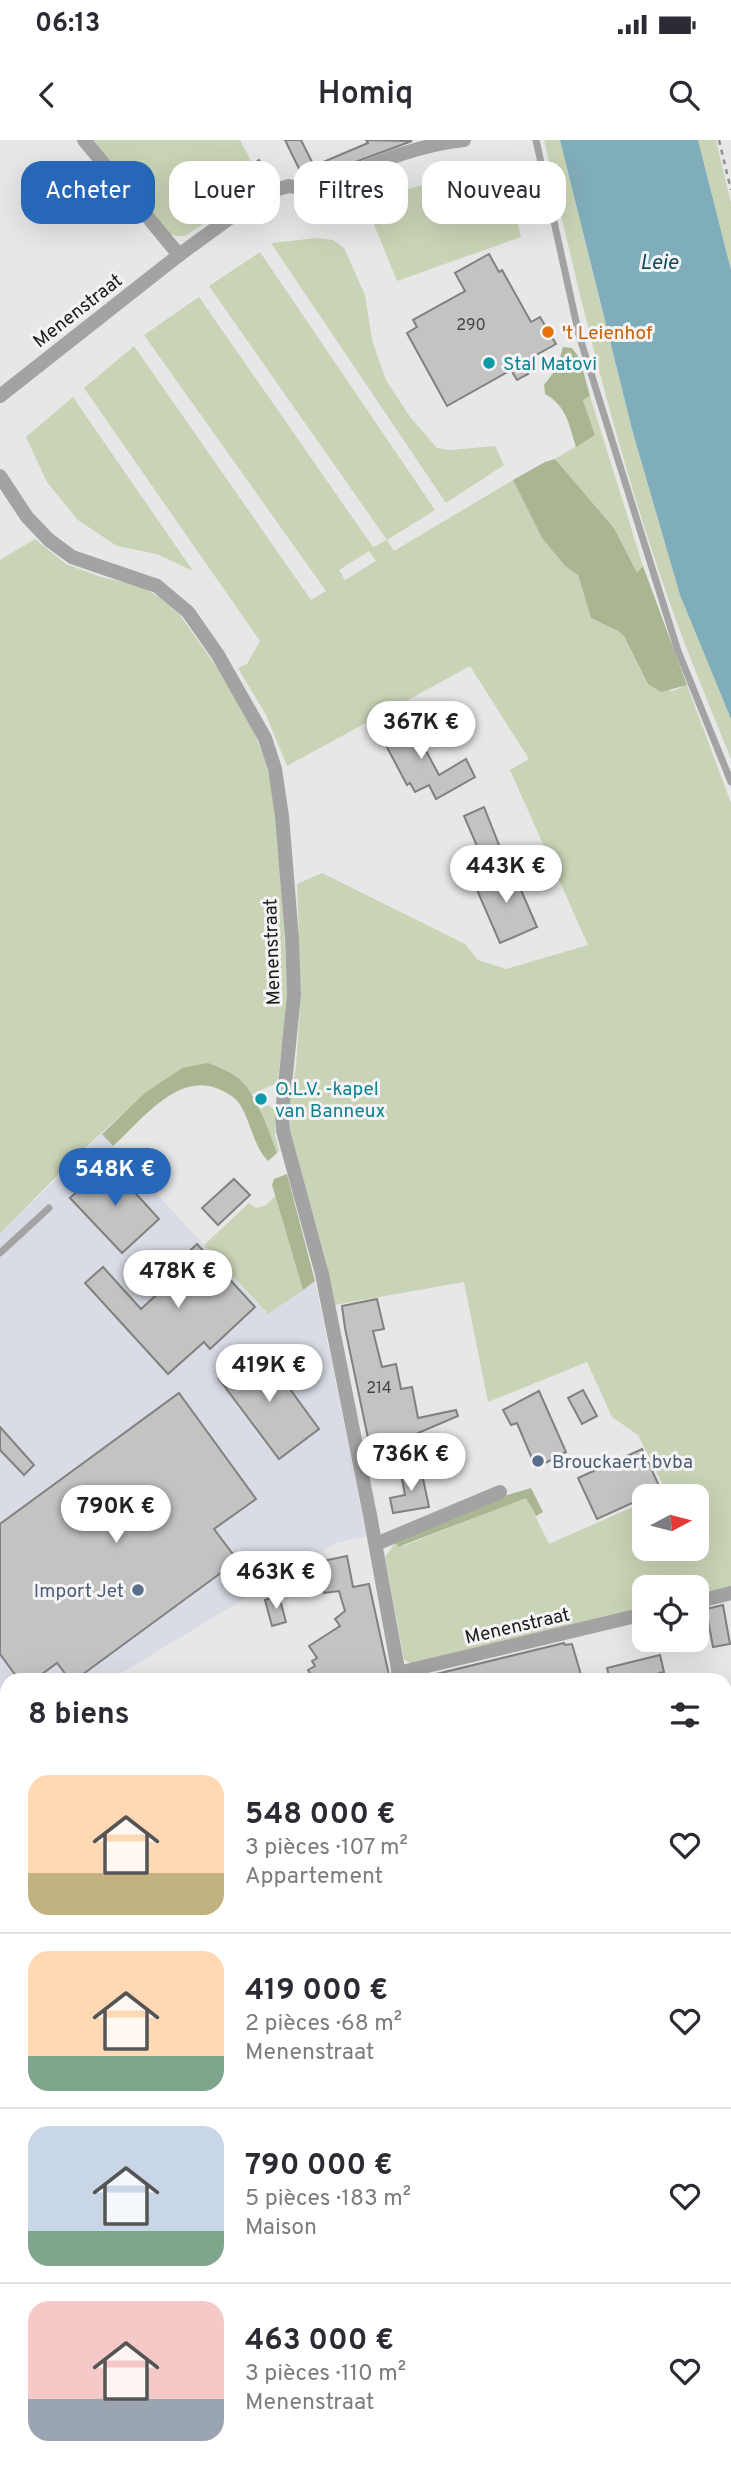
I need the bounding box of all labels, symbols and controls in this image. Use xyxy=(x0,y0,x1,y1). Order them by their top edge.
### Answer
text: 06:13 xyxy=(35,8,100,41)
text: Homiq xyxy=(318,75,413,115)
icon: back xyxy=(28,76,66,114)
icon: search xyxy=(665,76,703,114)
chip: Acheter xyxy=(21,161,155,224)
chip: Louer xyxy=(169,161,280,224)
chip: Filtres xyxy=(294,161,408,224)
chip: Nouveau xyxy=(422,161,566,224)
water label: Leie xyxy=(640,250,679,277)
street label: Menenstraat xyxy=(29,269,128,354)
house number: 290 xyxy=(456,316,486,336)
place label: 't Leienhof xyxy=(562,322,653,346)
marker: 't Leienhof xyxy=(540,324,556,340)
place label: Stal Matovi xyxy=(503,353,597,377)
marker: Stal Matovi xyxy=(481,355,497,371)
pin: 367K € xyxy=(364,702,478,761)
text: 367K € xyxy=(383,709,459,738)
pin: 443K € xyxy=(449,846,563,905)
text: 443K € xyxy=(466,853,546,882)
street label: Menenstraat xyxy=(259,898,287,1006)
place label: O.L.V. -kapel van Banneux xyxy=(275,1078,386,1124)
marker: O.L.V. -kapel van Banneux xyxy=(253,1091,269,1107)
pin: 548K € xyxy=(58,1149,172,1208)
text: 548K € xyxy=(75,1156,155,1185)
pin: 478K € xyxy=(121,1250,235,1310)
text: 478K € xyxy=(139,1258,217,1287)
pin: 419K € xyxy=(212,1344,326,1404)
text: 419K € xyxy=(232,1352,306,1381)
house number: 214 xyxy=(366,1379,392,1399)
pin: 736K € xyxy=(354,1434,468,1493)
text: 736K € xyxy=(373,1441,449,1470)
place label: Brouckaert bvba xyxy=(552,1451,693,1475)
marker: Brouckaert bvba xyxy=(530,1453,546,1469)
north arrow xyxy=(632,1484,709,1561)
map controls xyxy=(632,1484,709,1652)
pin: 790K € xyxy=(59,1486,173,1545)
text: 790K € xyxy=(77,1493,155,1522)
pin: 463K € xyxy=(219,1552,333,1611)
text: 463K € xyxy=(236,1559,316,1588)
button: locate xyxy=(632,1575,709,1652)
place label: Import Jet xyxy=(34,1580,124,1604)
marker: Import Jet xyxy=(130,1582,146,1598)
street label: Menenstraat xyxy=(463,1603,572,1651)
icon: filters xyxy=(666,1696,704,1734)
text: 8 biens xyxy=(28,1697,130,1734)
text: 548 000 € xyxy=(245,1797,396,1834)
icon: home xyxy=(84,1803,168,1887)
icon: heart xyxy=(666,1826,704,1864)
text: 3 pièces · 107 m² xyxy=(245,1834,408,1863)
text: Appartement xyxy=(245,1863,383,1892)
text: 419 000 € xyxy=(245,1973,388,2010)
icon: home xyxy=(84,1979,168,2063)
icon: heart xyxy=(666,2002,704,2040)
text: 2 pièces · 68 m² xyxy=(245,2010,402,2039)
text: Menenstraat xyxy=(245,2039,374,2068)
text: 790 000 € xyxy=(245,2148,393,2185)
icon: home xyxy=(84,2154,168,2238)
icon: heart xyxy=(666,2177,704,2215)
text: 5 pièces · 183 m² xyxy=(245,2185,411,2214)
text: Maison xyxy=(245,2214,317,2243)
text: 463 000 € xyxy=(245,2323,394,2360)
icon: home xyxy=(84,2329,168,2413)
icon: heart xyxy=(666,2352,704,2390)
text: 3 pièces · 110 m² xyxy=(245,2360,406,2389)
text: Menenstraat xyxy=(245,2389,374,2418)

